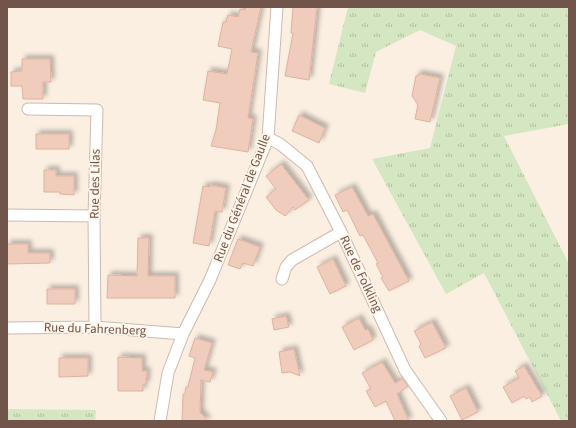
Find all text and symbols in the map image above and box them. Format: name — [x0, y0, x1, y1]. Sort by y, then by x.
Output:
street label: Rue du Général de Gaulle — [209, 131, 275, 265]
street label: Rue des Lilas — [85, 148, 105, 219]
street label: Rue de Folkling — [335, 233, 387, 316]
street label: Rue du Fahrenberg — [43, 318, 147, 340]

